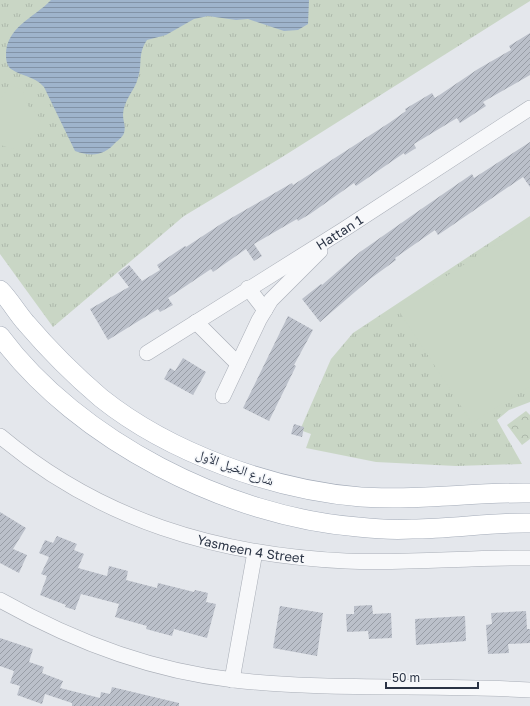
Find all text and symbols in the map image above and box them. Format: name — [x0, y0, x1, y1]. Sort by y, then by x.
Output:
street label: Hattan 1 — [313, 211, 366, 253]
street label: شارع الخيل الأول — [193, 446, 276, 490]
street label: Yasmeen 4 Street — [196, 531, 306, 566]
scale bar — [386, 664, 478, 690]
text: 50 m — [392, 670, 420, 685]

